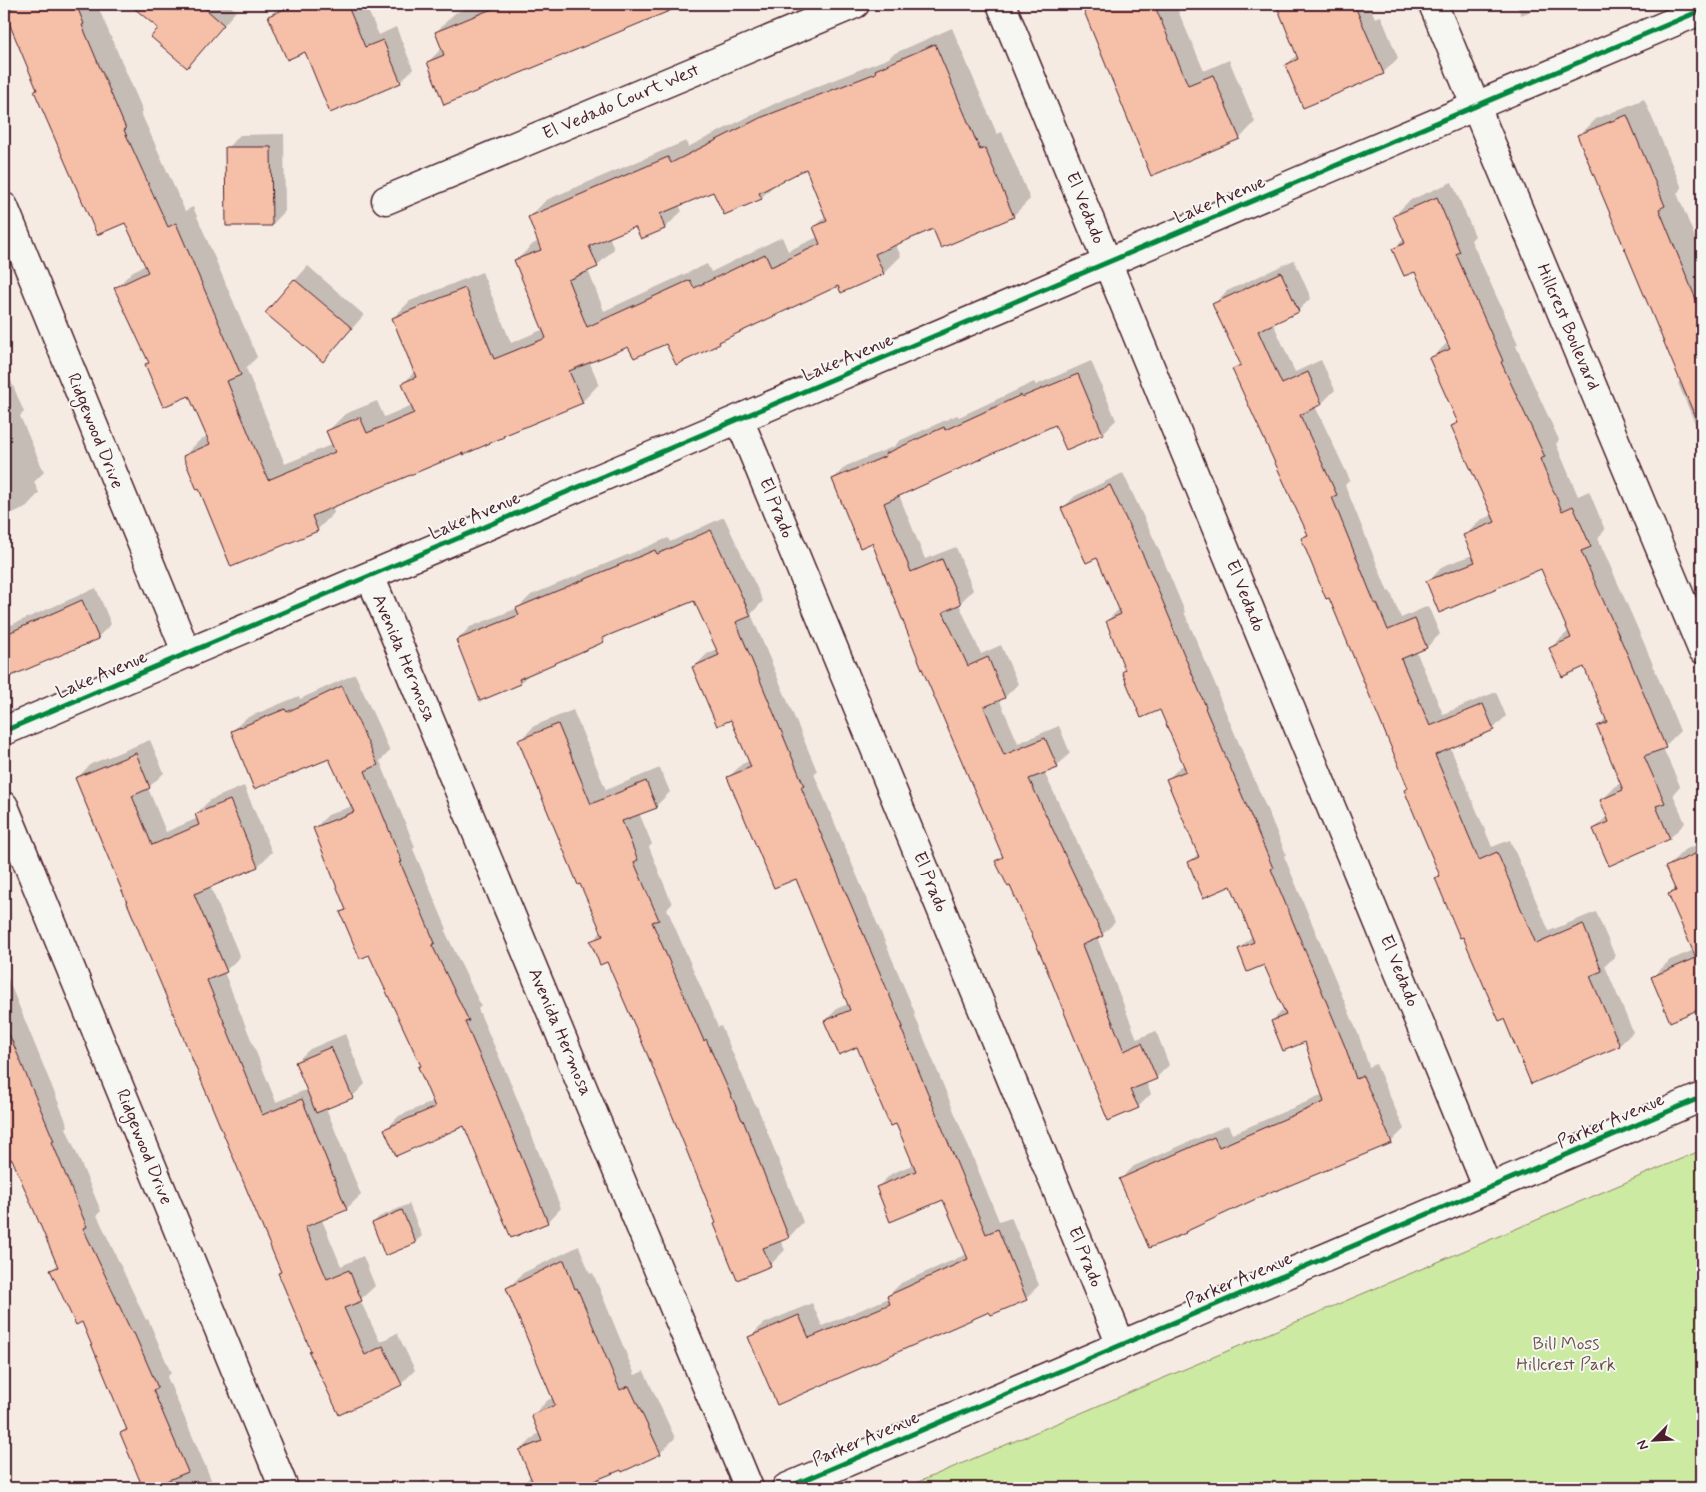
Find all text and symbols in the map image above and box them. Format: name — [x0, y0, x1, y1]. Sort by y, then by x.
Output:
street label: El Vedado Court West — [539, 58, 704, 146]
street label: El Vedado — [1060, 168, 1110, 248]
street label: Lake Avenue — [1171, 170, 1269, 230]
street label: Hillcrest Boulevard — [1531, 260, 1605, 394]
street label: Lake Avenue — [799, 328, 897, 388]
street label: Ridgewood Drive — [60, 370, 129, 493]
street label: El Prado — [753, 474, 799, 542]
street label: Lake Avenue — [426, 486, 524, 546]
street label: El Vedado — [1220, 556, 1270, 636]
street label: Avenida Hermosa — [366, 591, 442, 725]
street label: Lake Avenue — [53, 645, 151, 705]
street label: El Prado — [907, 848, 953, 916]
street label: El Vedado — [1374, 931, 1424, 1011]
street label: Avenida Hermosa — [522, 965, 598, 1099]
street label: Ridgewood Drive — [109, 1086, 178, 1209]
street label: Parker Avenue — [1554, 1088, 1668, 1154]
street label: El Prado — [1062, 1223, 1108, 1291]
street label: Parker Avenue — [1182, 1247, 1296, 1313]
park label: Bill Moss Hillcrest Park — [1516, 1332, 1616, 1377]
street label: Parker Avenue — [809, 1406, 923, 1472]
north arrow — [1628, 1414, 1678, 1464]
text: N — [1633, 1437, 1653, 1453]

